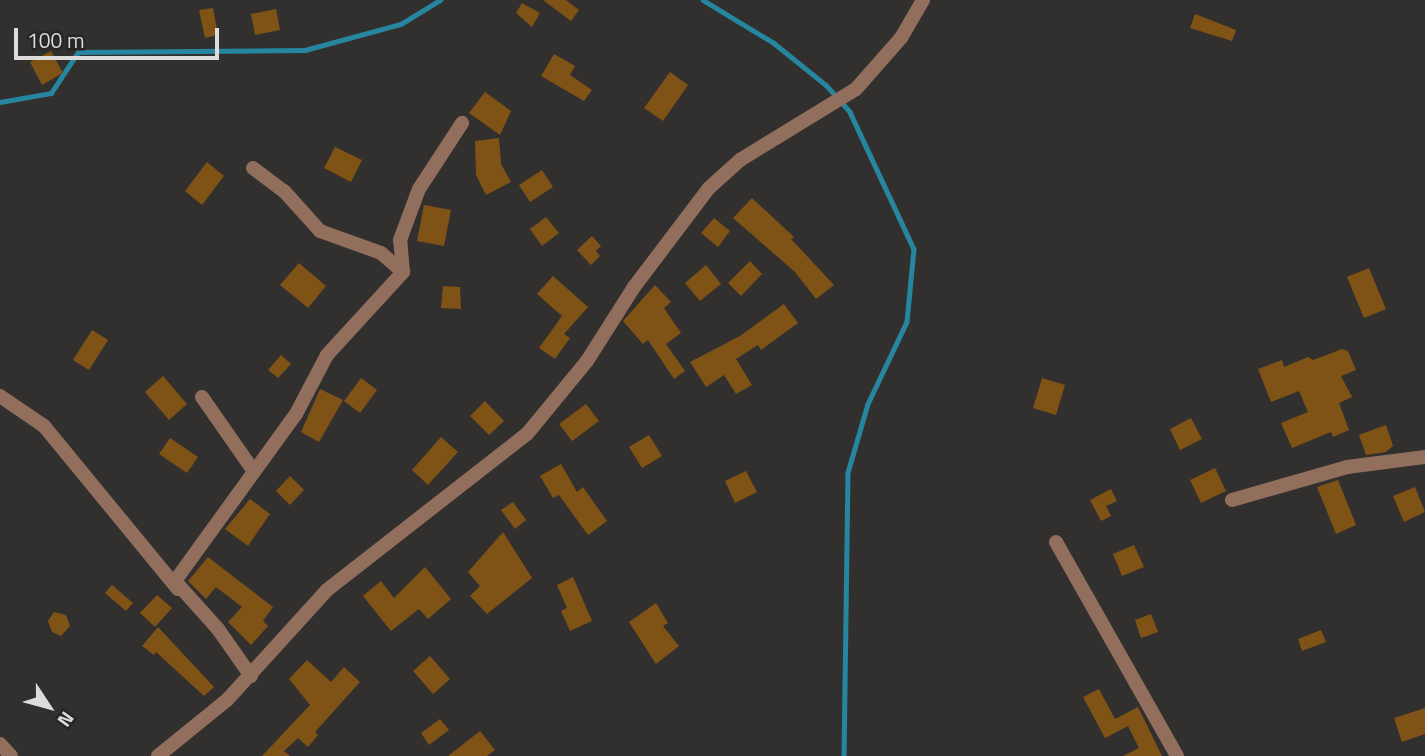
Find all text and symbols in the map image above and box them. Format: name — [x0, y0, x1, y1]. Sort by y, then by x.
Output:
scale bar — [18, 14, 222, 58]
text: 100 m — [27, 24, 84, 56]
north arrow — [14, 672, 84, 742]
text: N — [51, 706, 82, 733]

